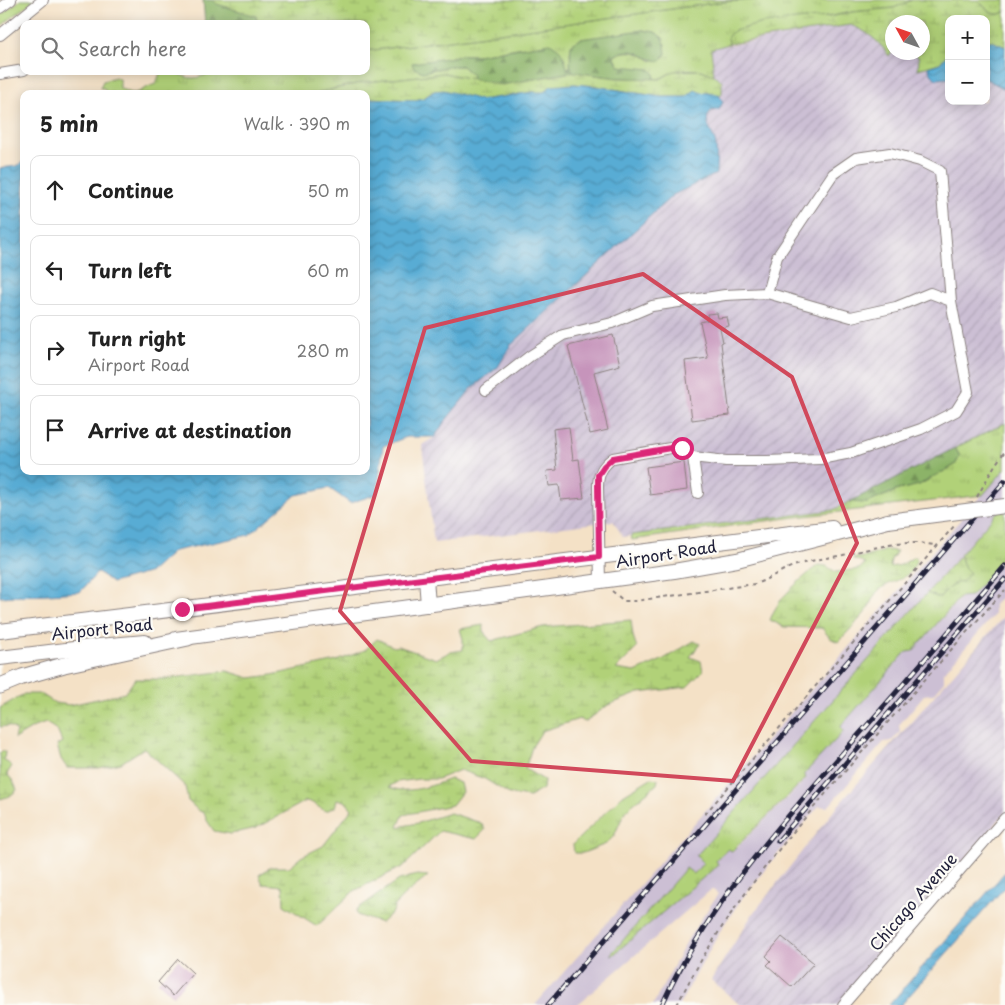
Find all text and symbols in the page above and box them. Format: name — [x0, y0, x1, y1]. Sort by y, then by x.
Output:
north arrow — [885, 15, 930, 60]
map controls — [945, 15, 990, 105]
button: + — [945, 15, 990, 60]
search box — [20, 20, 370, 75]
icon: search — [38, 34, 66, 62]
text: Search here — [78, 34, 187, 62]
button: − — [945, 60, 990, 105]
text: 5 min — [40, 107, 98, 139]
text: Walk · 390 m — [244, 111, 350, 135]
icon: ahead — [41, 176, 69, 204]
text: Continue — [88, 176, 174, 204]
text: 50 m — [308, 178, 349, 202]
icon: left — [41, 256, 69, 284]
text: Turn left — [88, 256, 172, 284]
text: 60 m — [307, 258, 349, 282]
text: Turn right — [88, 324, 186, 352]
icon: right — [41, 336, 69, 364]
text: 280 m — [297, 338, 349, 362]
text: Airport Road — [88, 352, 190, 376]
icon: arrive — [41, 416, 69, 444]
text: Arrive at destination — [88, 416, 292, 444]
route start — [671, 437, 694, 460]
street label: Airport Road — [614, 533, 718, 573]
route end — [171, 598, 194, 621]
street label: Airport Road — [50, 611, 154, 645]
street label: Chicago Avenue — [863, 847, 962, 956]

